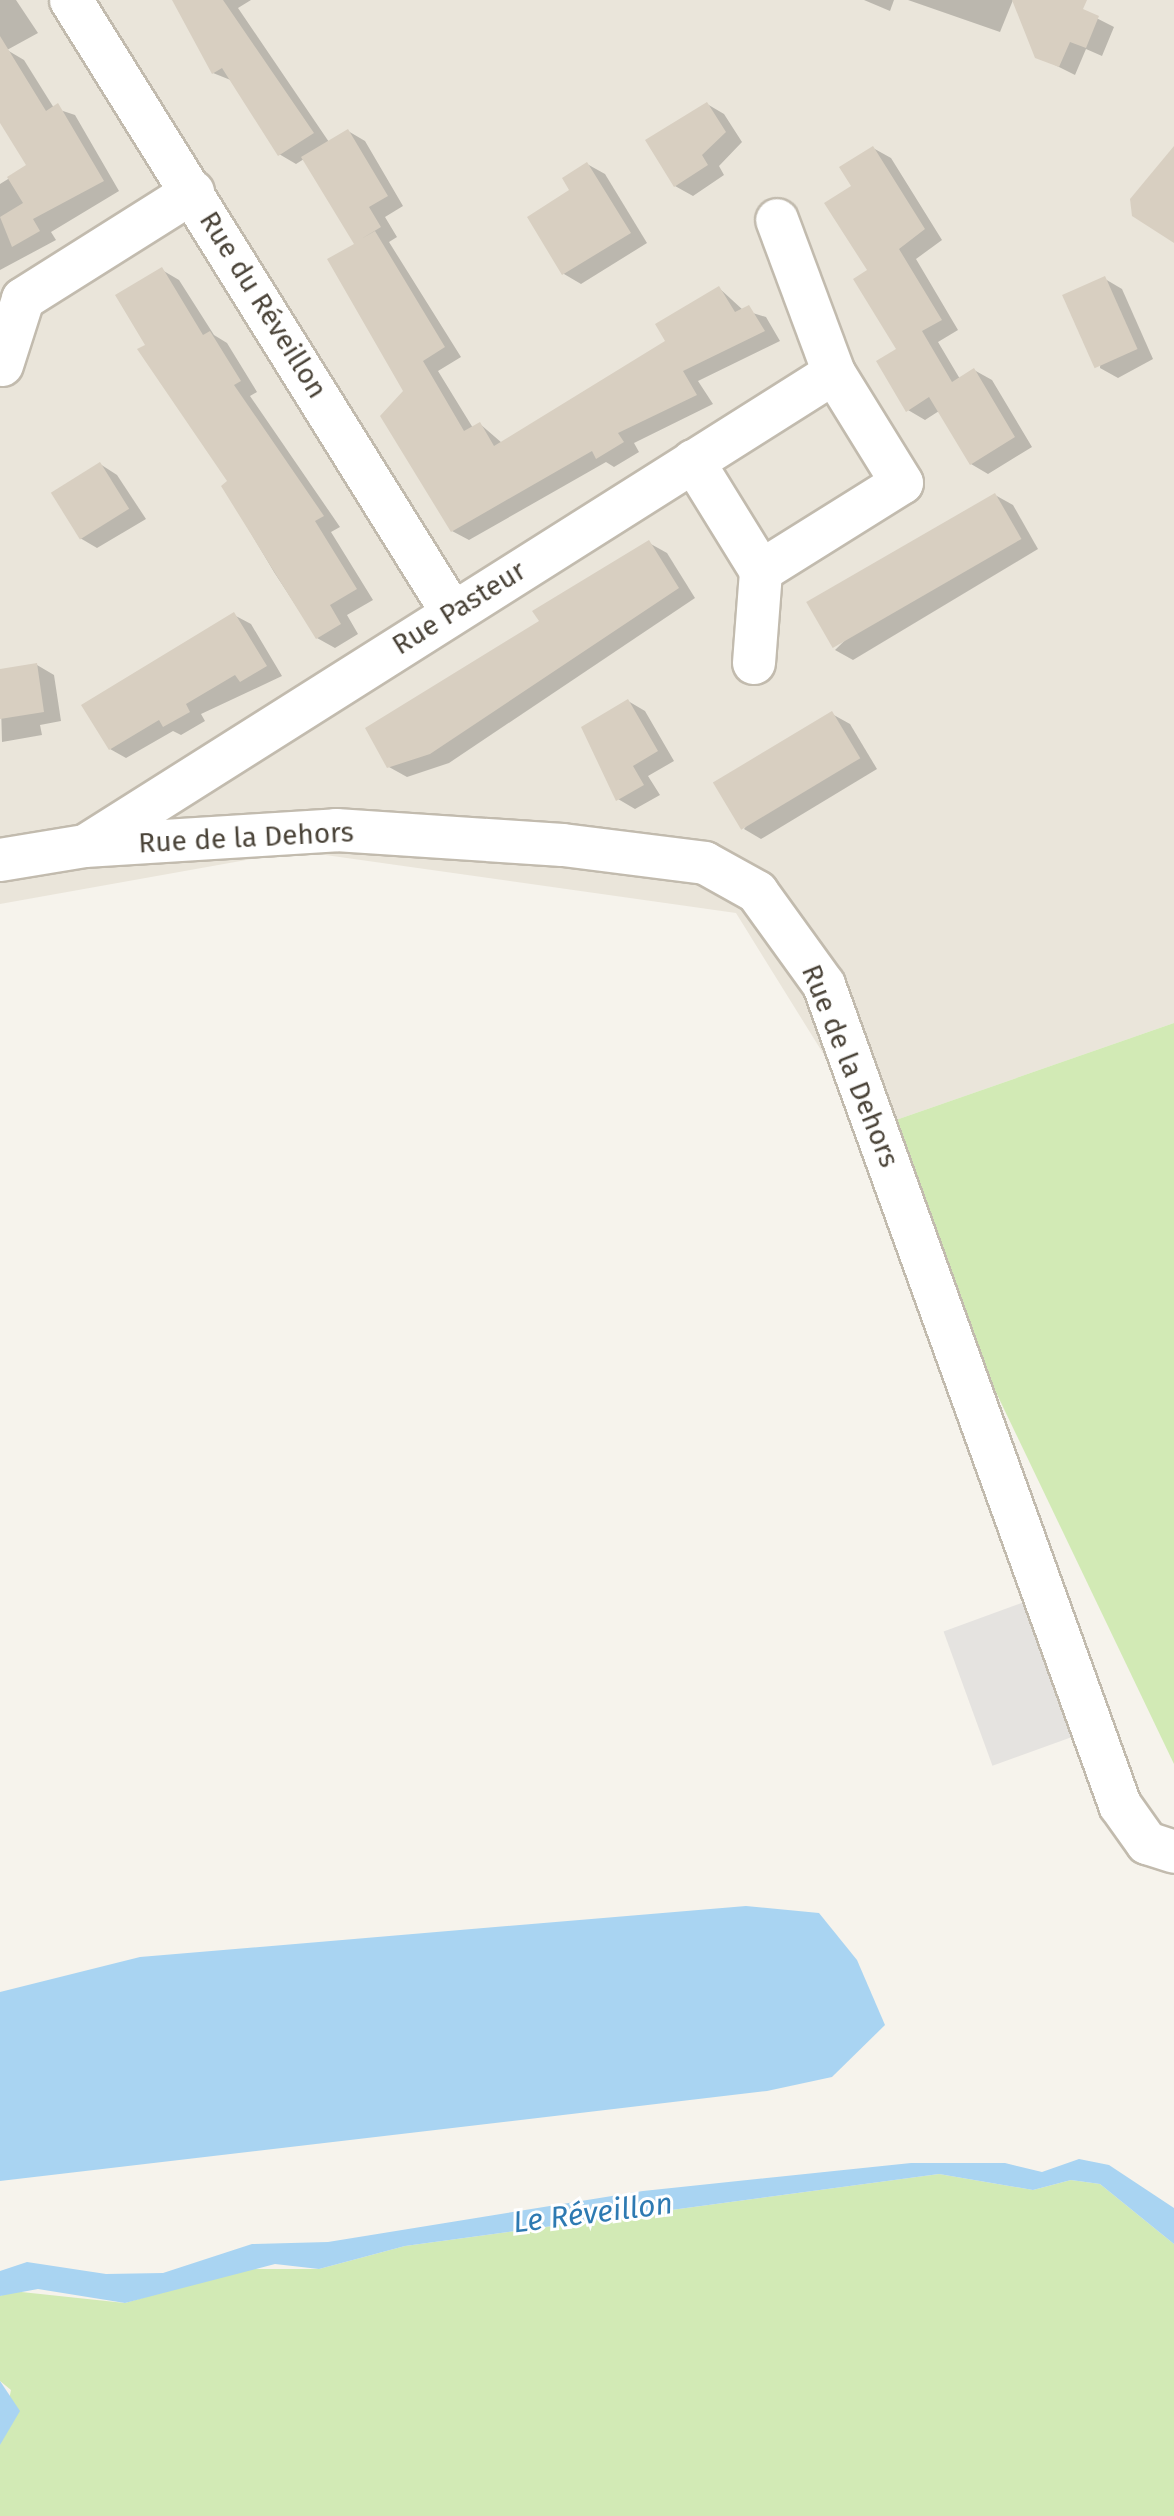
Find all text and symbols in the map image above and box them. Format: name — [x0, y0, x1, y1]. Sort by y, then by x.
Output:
street label: Rue du Réveillon — [192, 205, 334, 405]
street label: Rue Pasteur — [386, 554, 532, 662]
street label: Rue de la Dehors — [137, 816, 355, 860]
street label: Rue de la Dehors — [794, 960, 906, 1172]
water label: Le Réveillon — [511, 2185, 675, 2241]

